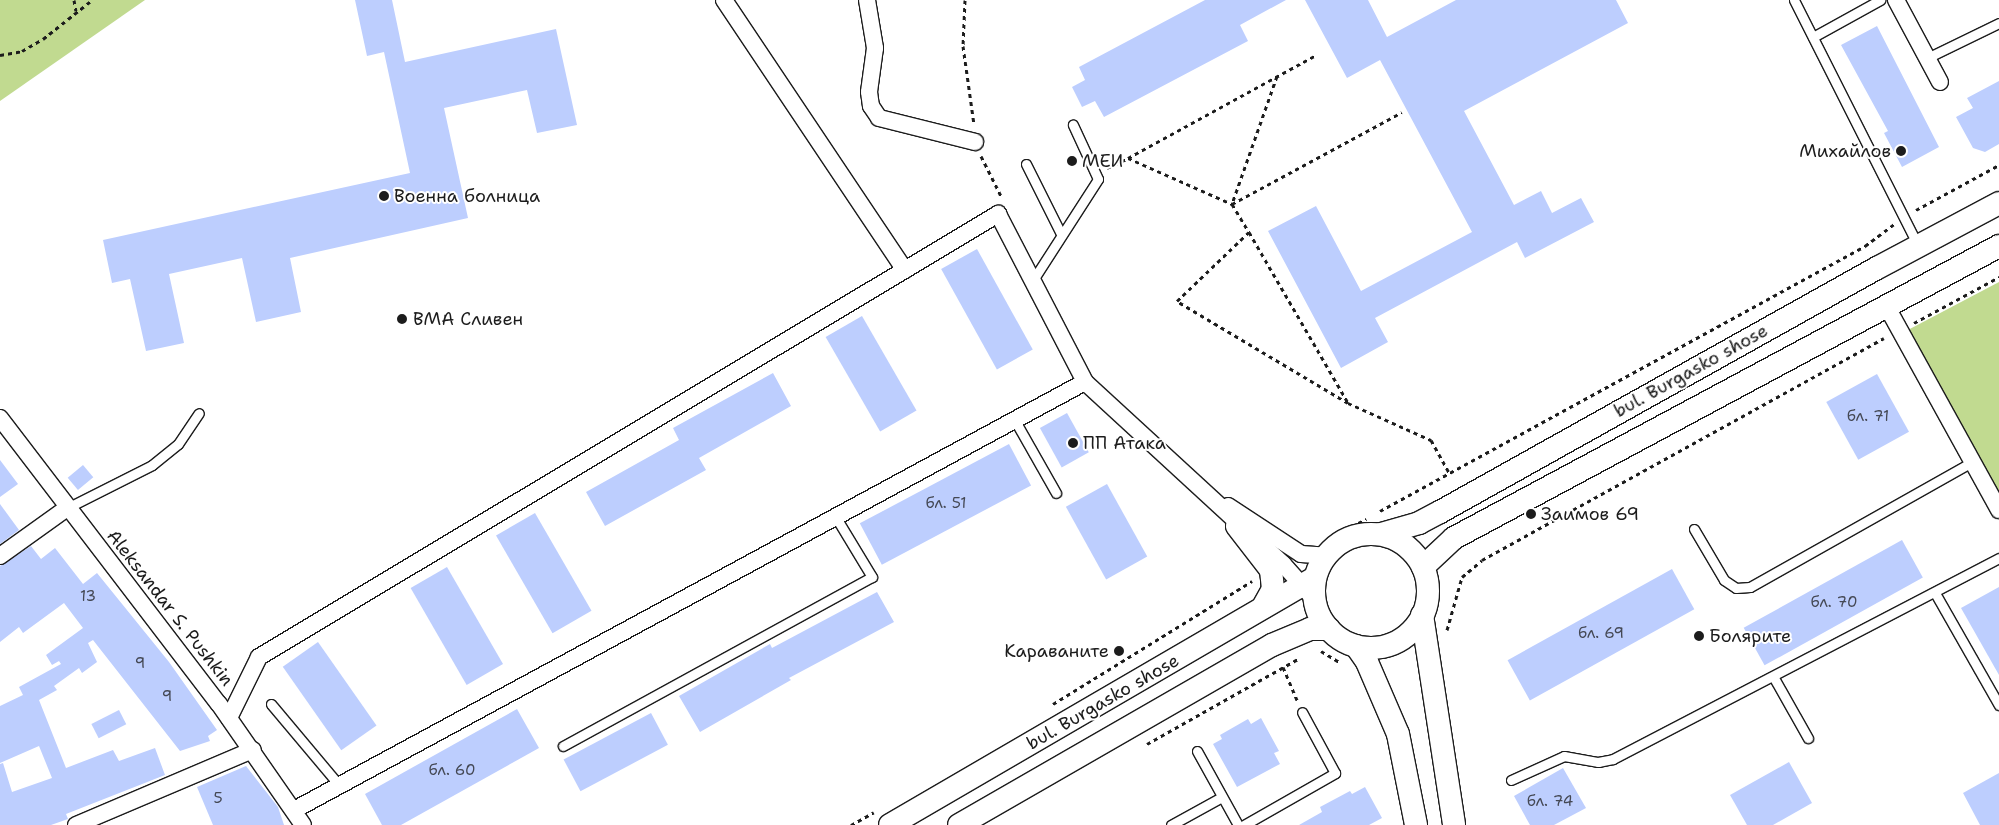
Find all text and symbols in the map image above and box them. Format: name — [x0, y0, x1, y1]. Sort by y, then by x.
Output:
place label: Михайлов — [1799, 140, 1891, 162]
marker: Михайлов — [1895, 145, 1907, 157]
place label: МЕИ — [1082, 150, 1123, 172]
marker: МЕИ — [1066, 155, 1078, 167]
place label: Военна болница — [394, 185, 540, 207]
marker: Военна болница — [378, 190, 390, 202]
place label: ВМА Сливен — [413, 308, 523, 330]
marker: ВМА Сливен — [395, 312, 409, 326]
street label: bul. Burgasko shose — [1610, 320, 1772, 422]
house number: бл. 71 — [1847, 408, 1889, 426]
place label: ПП Атака — [1083, 432, 1166, 454]
marker: ПП Атака — [1067, 437, 1079, 449]
house number: бл. 51 — [925, 495, 967, 513]
place label: Заимов 69 — [1541, 503, 1639, 525]
marker: Заимов 69 — [1525, 508, 1537, 520]
street label: Aleksandar S. Pushkin — [102, 526, 238, 690]
house number: 13 — [80, 588, 96, 606]
house number: бл. 70 — [1811, 594, 1857, 612]
house number: бл. 69 — [1578, 625, 1624, 643]
place label: Болярите — [1709, 625, 1791, 647]
marker: Болярите — [1693, 630, 1705, 642]
place label: Караваните — [1004, 640, 1109, 662]
marker: Караваните — [1113, 645, 1125, 657]
street label: bul. Burgasko shose — [1023, 650, 1183, 754]
house number: 9 — [135, 655, 145, 673]
house number: 9 — [162, 688, 172, 706]
house number: бл. 60 — [429, 762, 475, 780]
house number: 5 — [213, 790, 223, 808]
house number: бл. 74 — [1527, 793, 1573, 811]

